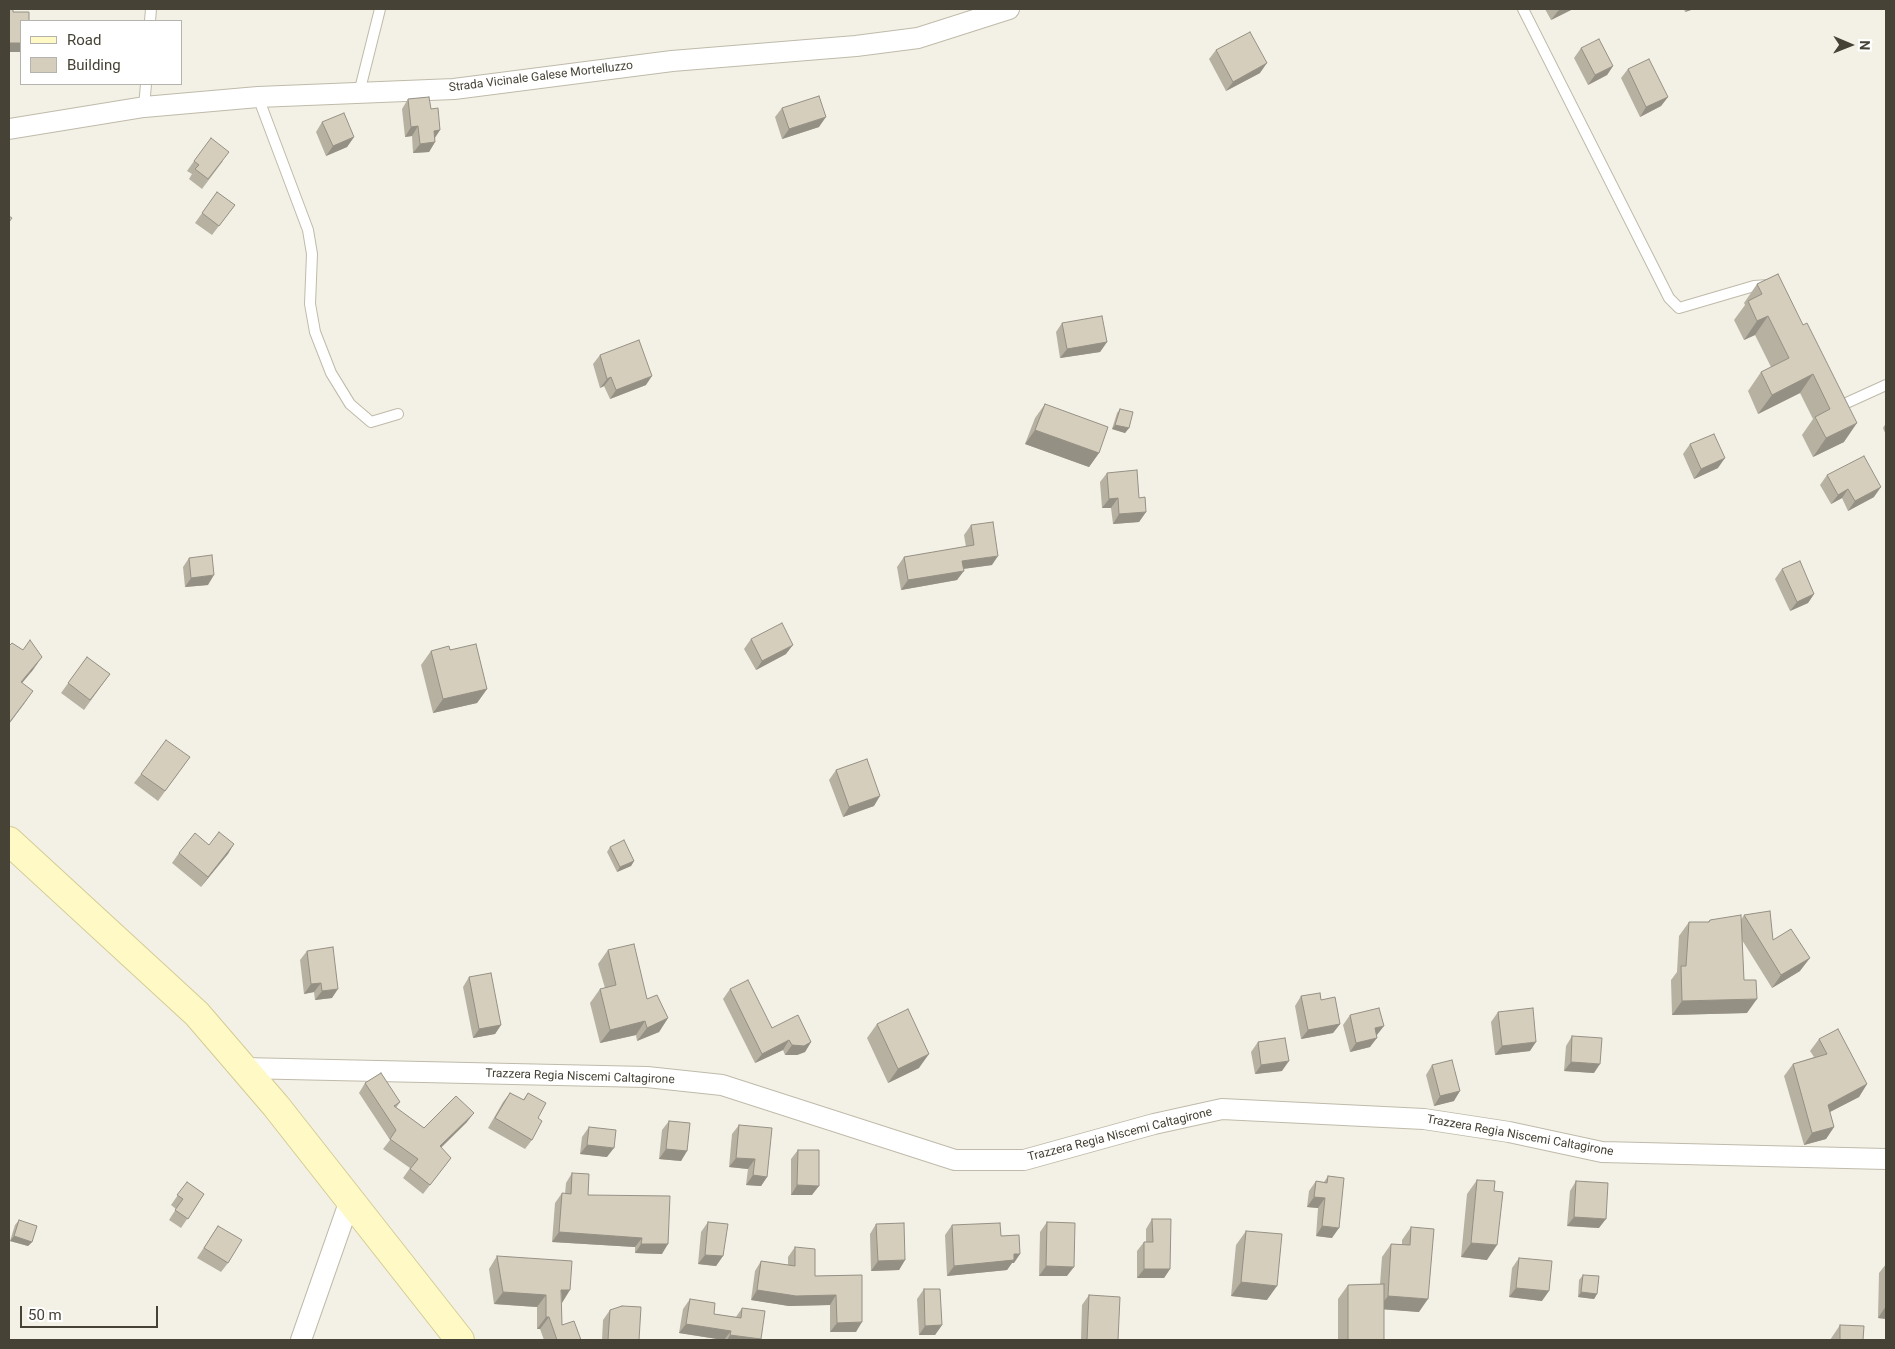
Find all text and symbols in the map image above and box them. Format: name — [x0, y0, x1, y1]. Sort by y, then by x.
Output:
legend — [20, 20, 182, 85]
north arrow — [1825, 20, 1875, 70]
text: Road — [67, 31, 101, 49]
text: N — [1857, 40, 1873, 50]
text: Building — [67, 56, 121, 74]
street label: Strada Vicinale Galese Mortelluzzo — [448, 59, 634, 95]
street label: Trazzera Regia Niscemi Caltagirone — [485, 1066, 675, 1088]
street label: Trazzera Regia Niscemi Caltagirone — [1026, 1105, 1214, 1165]
street label: Trazzera Regia Niscemi Caltagirone — [1425, 1112, 1615, 1160]
scale bar — [22, 1296, 160, 1328]
text: 50 m — [28, 1306, 62, 1324]

